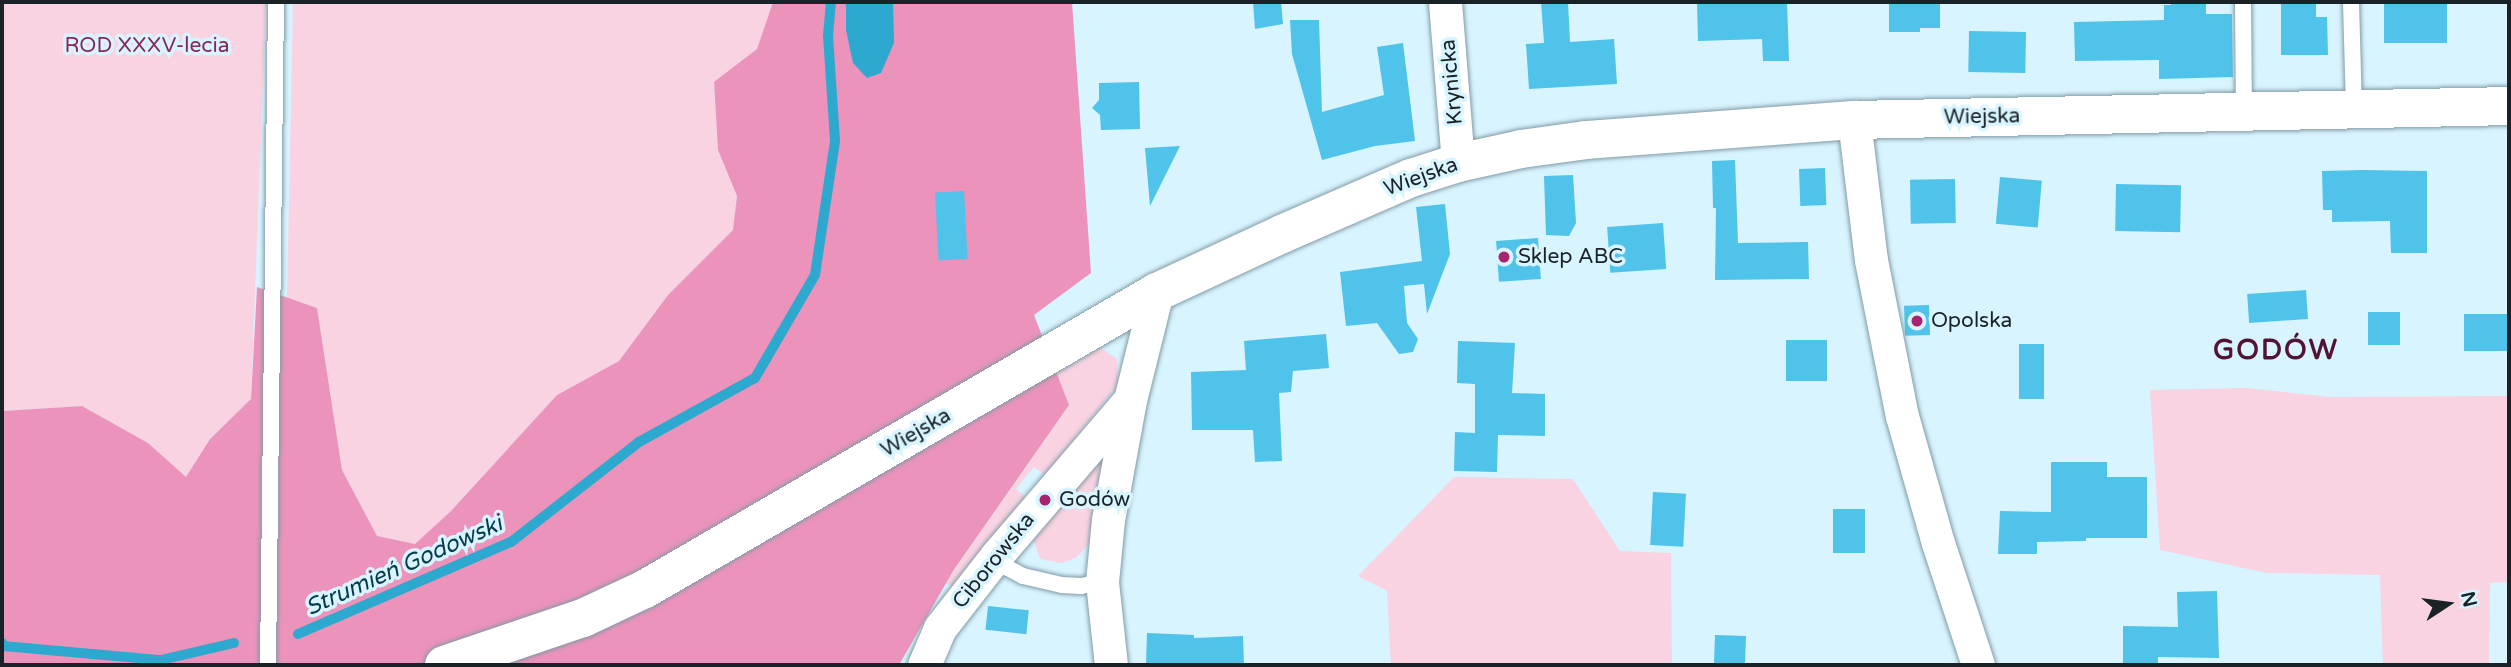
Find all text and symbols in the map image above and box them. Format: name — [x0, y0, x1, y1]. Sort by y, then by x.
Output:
park label: ROD XXXV-lecia — [64, 33, 230, 59]
street label: Krynicka — [1436, 38, 1468, 126]
street label: Wiejska — [1943, 104, 2021, 130]
street label: Wiejska — [1381, 152, 1461, 202]
place label: Sklep ABC — [1518, 244, 1623, 270]
marker: Sklep ABC — [1496, 249, 1512, 265]
place label: Opolska — [1931, 308, 2012, 334]
marker: Opolska — [1909, 313, 1925, 329]
district label: GODÓW — [2214, 333, 2338, 367]
street label: Wiejska — [877, 403, 955, 463]
place label: Godów — [1059, 487, 1130, 513]
marker: Godów — [1037, 492, 1053, 508]
street label: Ciborowska — [948, 508, 1040, 614]
water label: Strumień Godowski — [301, 510, 507, 622]
north arrow — [2413, 569, 2483, 639]
text: N — [2456, 589, 2481, 609]

